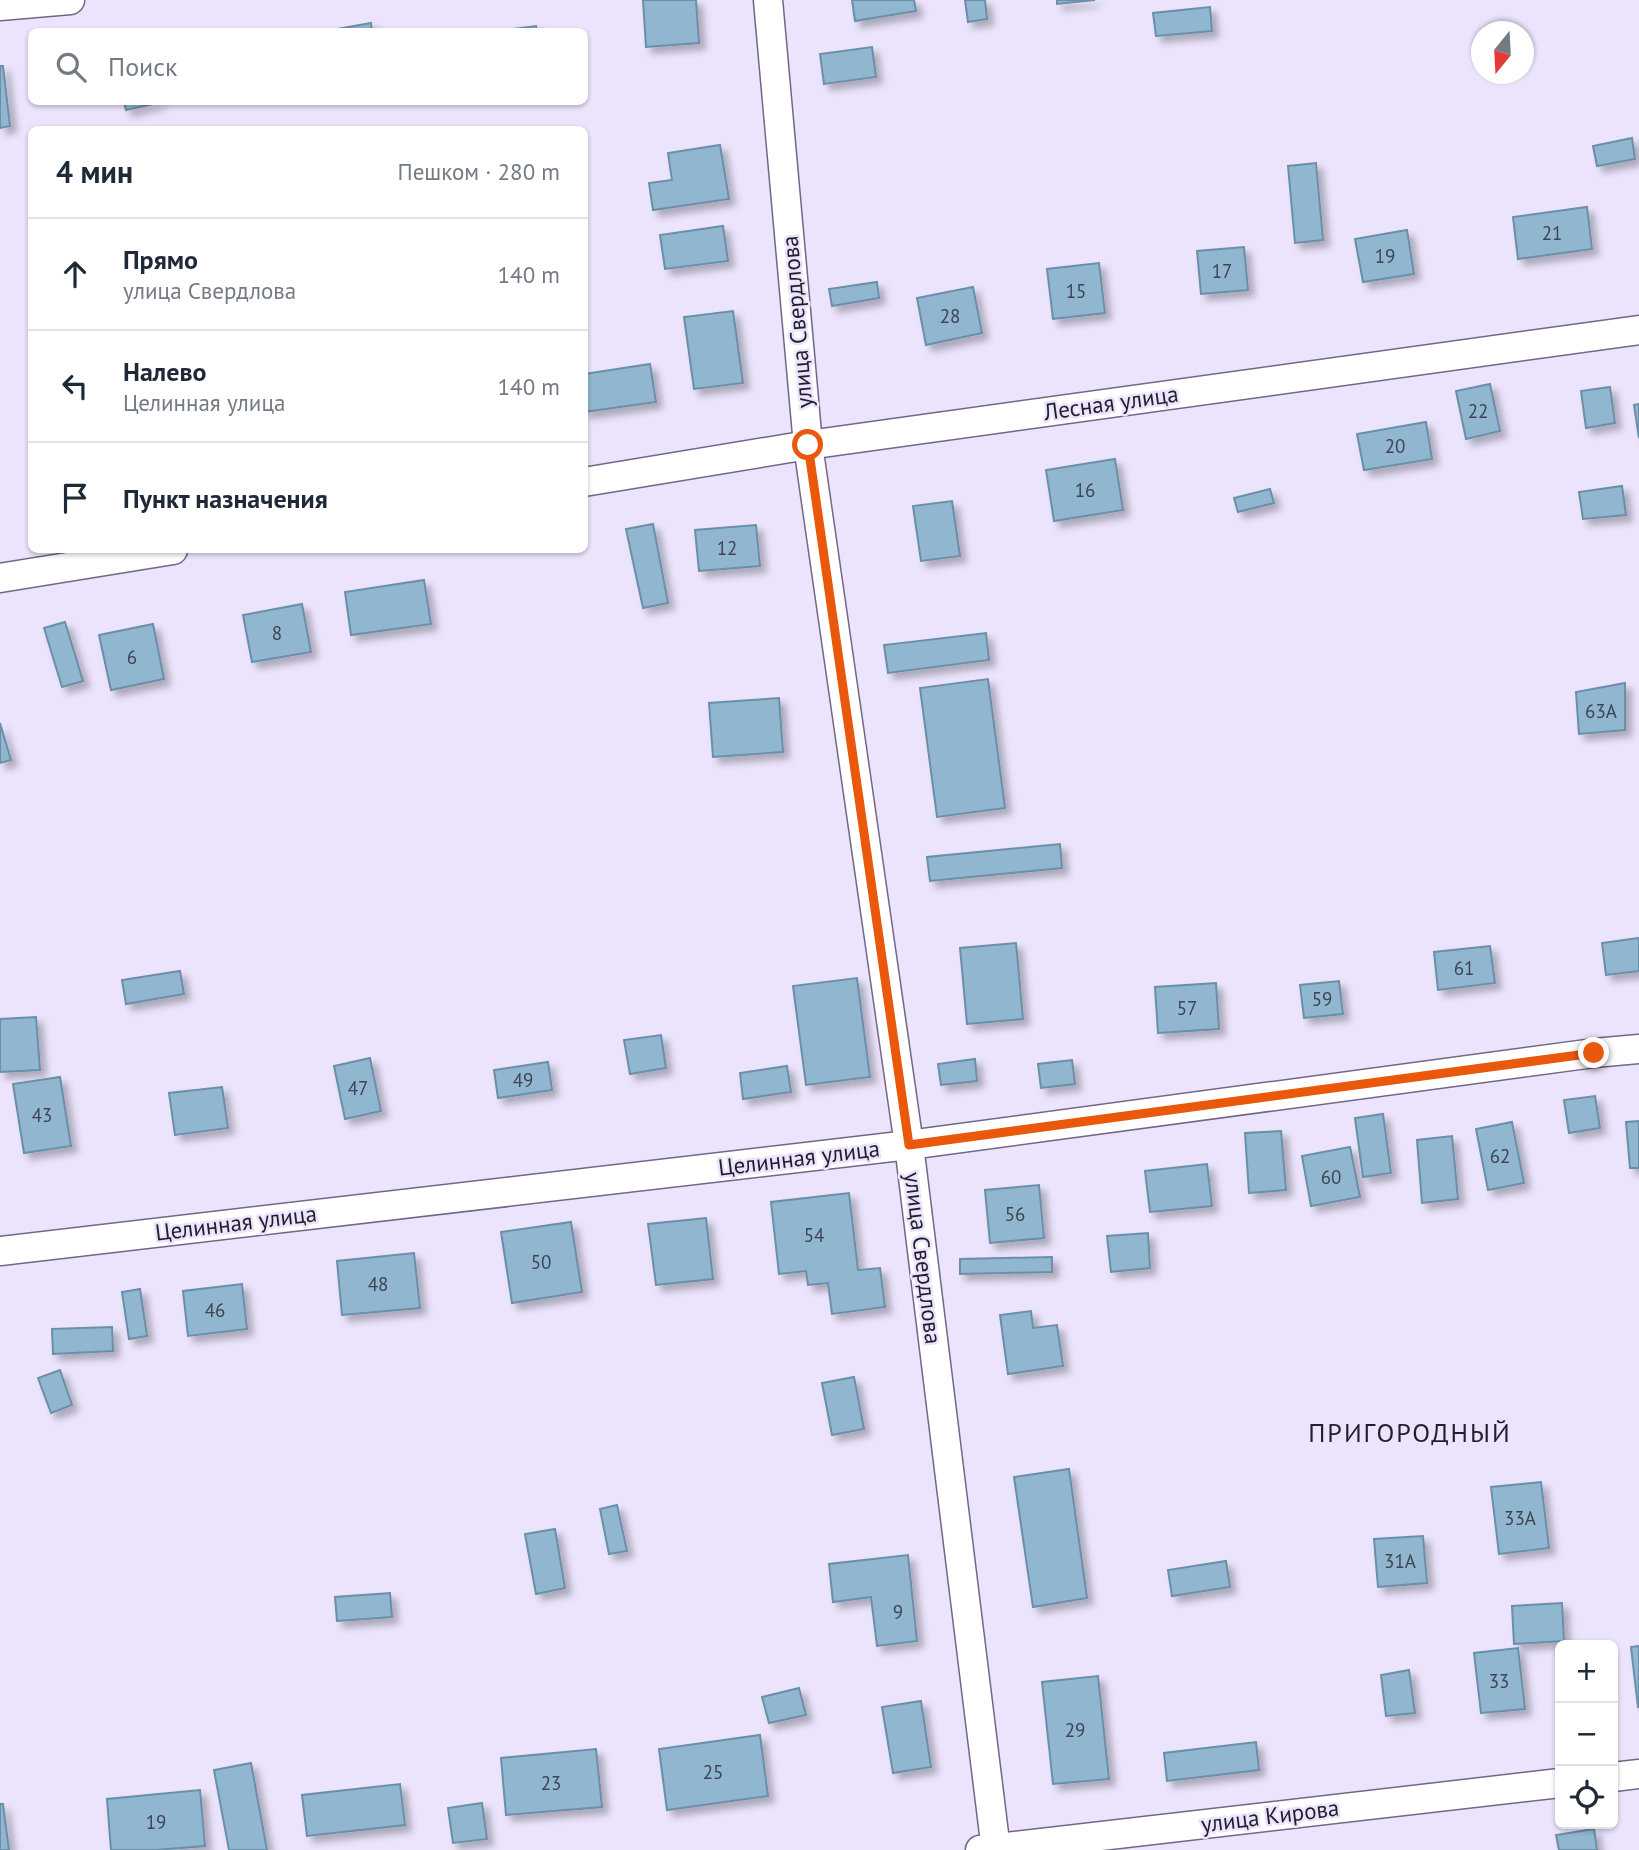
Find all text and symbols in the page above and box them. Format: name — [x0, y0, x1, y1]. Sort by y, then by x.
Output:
north arrow — [1471, 21, 1534, 84]
search box — [28, 28, 588, 105]
icon: search — [52, 48, 90, 86]
text: Поиск — [108, 50, 177, 83]
text: 4 мин — [56, 152, 133, 191]
text: Пешком · 280 m — [397, 157, 560, 186]
house number: 21 — [1542, 221, 1562, 245]
street label: улица Свердлова — [775, 235, 818, 410]
text: Прямо — [123, 243, 198, 276]
house number: 19 — [1375, 244, 1395, 268]
icon: ahead — [56, 255, 94, 293]
house number: 17 — [1212, 259, 1232, 283]
text: 140 m — [498, 260, 560, 289]
text: улица Свердлова — [123, 276, 296, 305]
house number: 15 — [1066, 279, 1086, 303]
house number: 28 — [940, 304, 960, 328]
text: Налево — [123, 355, 207, 388]
icon: left — [56, 367, 94, 405]
text: 140 m — [498, 372, 560, 401]
street label: Лесная улица — [1041, 379, 1180, 426]
text: Целинная улица — [123, 388, 285, 417]
house number: 22 — [1468, 399, 1488, 423]
route start — [792, 429, 823, 460]
house number: 20 — [1385, 434, 1405, 458]
house number: 16 — [1075, 478, 1095, 502]
icon: arrive — [56, 479, 94, 517]
text: Пункт назначения — [123, 482, 328, 515]
house number: 12 — [717, 536, 737, 560]
house number: 8 — [272, 621, 282, 645]
house number: 6 — [127, 645, 137, 669]
house number: 63А — [1585, 699, 1617, 723]
house number: 61 — [1454, 956, 1474, 980]
house number: 59 — [1312, 987, 1332, 1011]
house number: 57 — [1177, 996, 1197, 1020]
route end — [1578, 1037, 1609, 1068]
house number: 49 — [513, 1068, 533, 1092]
house number: 47 — [348, 1076, 368, 1100]
house number: 43 — [32, 1103, 52, 1127]
street label: Целинная улица — [717, 1133, 881, 1182]
house number: 62 — [1490, 1144, 1510, 1168]
house number: 60 — [1321, 1165, 1341, 1189]
street label: улица Свердлова — [899, 1170, 948, 1346]
street label: Целинная улица — [154, 1198, 318, 1247]
house number: 56 — [1005, 1202, 1025, 1226]
house number: 54 — [804, 1223, 824, 1247]
house number: 50 — [531, 1250, 551, 1274]
house number: 48 — [368, 1272, 388, 1296]
house number: 46 — [205, 1298, 225, 1322]
district label: ПРИГОРОДНЫЙ — [1308, 1416, 1512, 1449]
house number: 33А — [1504, 1506, 1536, 1530]
house number: 31А — [1384, 1549, 1416, 1573]
house number: 9 — [893, 1600, 903, 1624]
map controls — [1555, 1640, 1618, 1829]
button: + — [1555, 1640, 1618, 1703]
house number: 33 — [1489, 1669, 1509, 1693]
button: − — [1555, 1703, 1618, 1766]
house number: 29 — [1065, 1718, 1085, 1742]
house number: 25 — [703, 1760, 723, 1784]
button: locate — [1555, 1766, 1618, 1829]
house number: 23 — [541, 1771, 561, 1795]
street label: улица Кирова — [1199, 1793, 1341, 1838]
house number: 19 — [146, 1810, 166, 1834]

